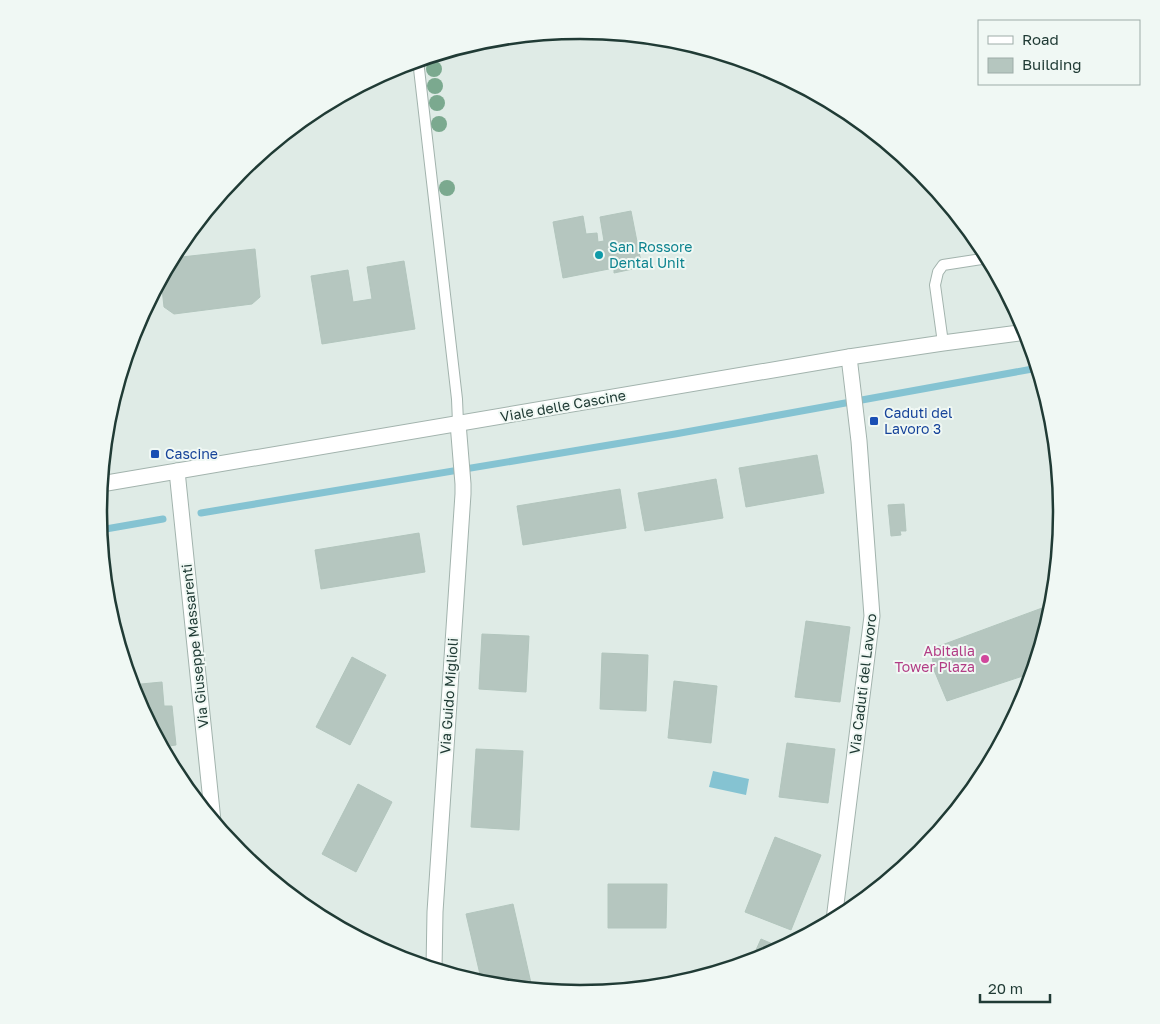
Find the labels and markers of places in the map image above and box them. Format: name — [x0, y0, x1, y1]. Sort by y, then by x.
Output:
place label: San Rossore Dental Unit — [609, 238, 692, 271]
marker: San Rossore Dental Unit — [593, 249, 605, 261]
place label: Caduti del Lavoro 3 — [884, 404, 953, 437]
marker: Caduti del Lavoro 3 — [868, 415, 880, 427]
place label: Cascine — [165, 445, 218, 462]
marker: Cascine — [149, 448, 161, 460]
place label: Abitalia Tower Plaza — [894, 642, 975, 675]
marker: Abitalia Tower Plaza — [979, 653, 991, 665]

